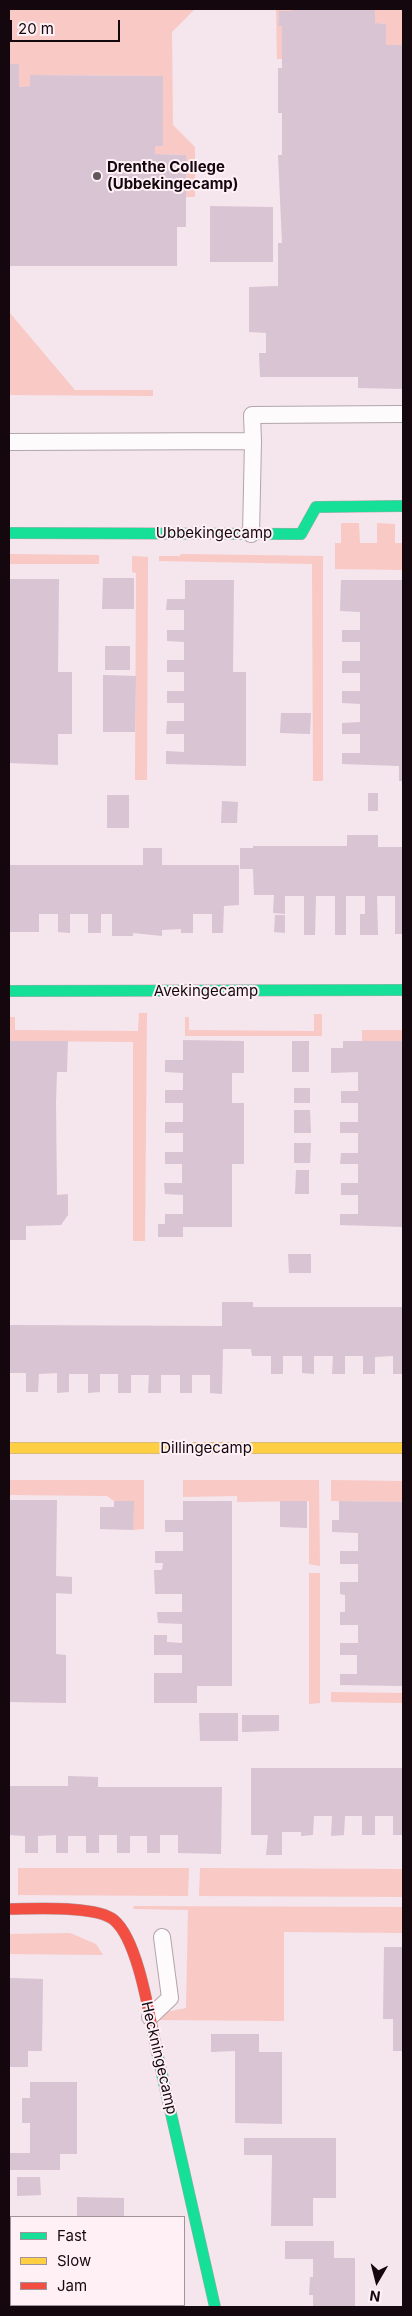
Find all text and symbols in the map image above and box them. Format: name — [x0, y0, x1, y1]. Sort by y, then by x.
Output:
scale bar — [12, 10, 122, 42]
text: 20 m — [18, 19, 54, 38]
place label: Drenthe College (Ubbekingecamp) — [107, 158, 238, 193]
marker: Drenthe College (Ubbekingecamp) — [91, 170, 103, 182]
street label: Ubbekingecamp — [156, 524, 272, 542]
street label: Avekingecamp — [154, 982, 258, 1000]
street label: Dillingecamp — [160, 1439, 252, 1457]
street label: Heckningecamp — [137, 2000, 181, 2116]
legend — [10, 2216, 185, 2306]
text: Fast — [57, 2226, 87, 2245]
text: Slow — [57, 2251, 91, 2270]
north arrow — [352, 2256, 402, 2306]
text: Jam — [57, 2276, 87, 2295]
text: N — [368, 2287, 381, 2306]

